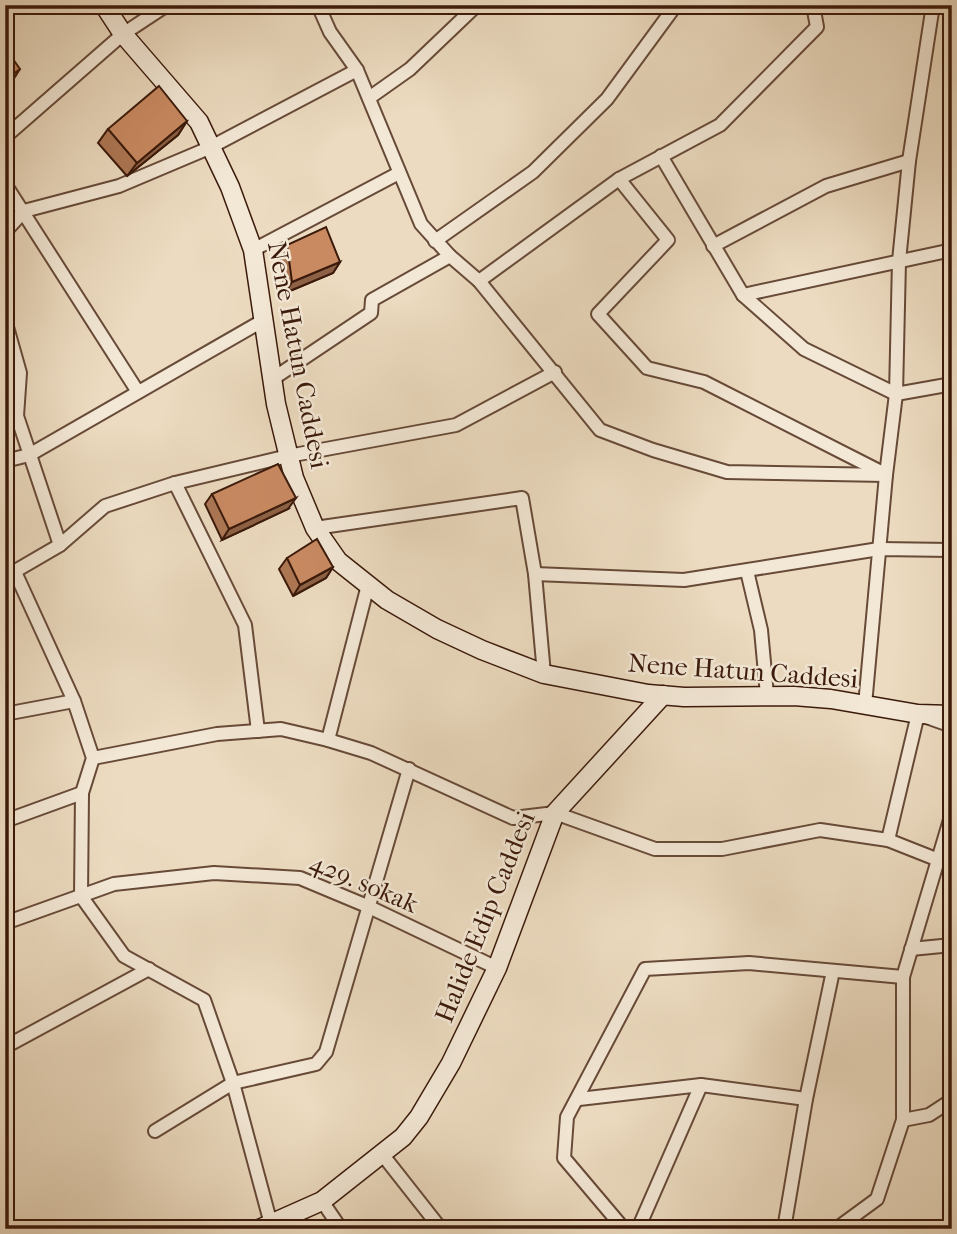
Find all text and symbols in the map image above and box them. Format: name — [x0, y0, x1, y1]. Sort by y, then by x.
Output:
street label: Nene Hatun Caddesi — [261, 239, 335, 472]
street label: Nene Hatun Caddesi — [627, 647, 859, 695]
street label: Halide Edip Caddesi — [428, 806, 542, 1027]
street label: 429. sokak — [305, 846, 423, 920]

